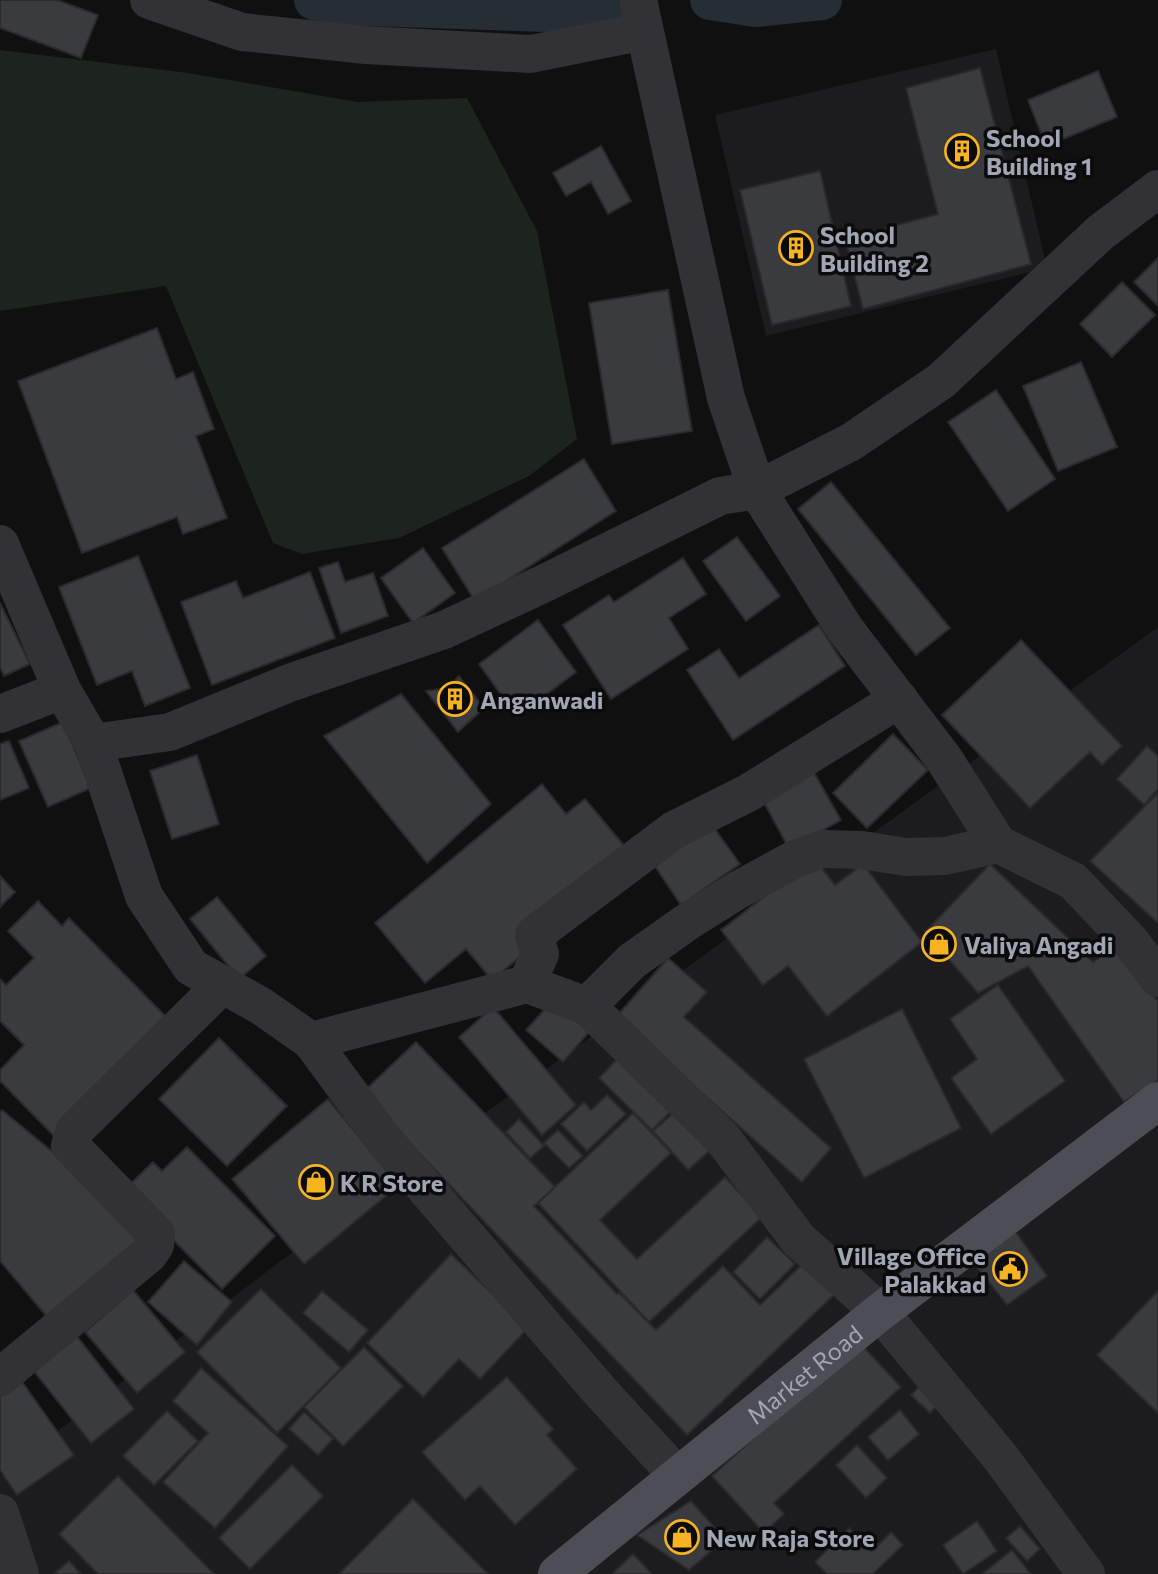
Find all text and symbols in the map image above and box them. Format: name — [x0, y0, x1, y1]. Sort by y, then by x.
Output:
place label: School Building 1 — [986, 123, 1092, 180]
building icon: School Building 1 — [943, 132, 981, 170]
place label: School Building 2 — [820, 220, 929, 277]
building icon: School Building 2 — [777, 229, 815, 267]
building icon: Anganwadi — [436, 680, 474, 718]
place label: Anganwadi — [480, 685, 604, 714]
shop icon: Valiya Angadi — [920, 925, 958, 963]
place label: Valiya Angadi — [964, 930, 1113, 959]
shop icon: K R Store — [297, 1163, 335, 1201]
place label: K R Store — [340, 1168, 443, 1197]
place label: Village Office Palakkad — [837, 1241, 986, 1298]
public building icon: Village Office Palakkad — [991, 1250, 1029, 1288]
street label: Market Road — [740, 1318, 868, 1429]
shop icon: New Raja Store — [663, 1518, 701, 1556]
place label: New Raja Store — [706, 1523, 875, 1552]

